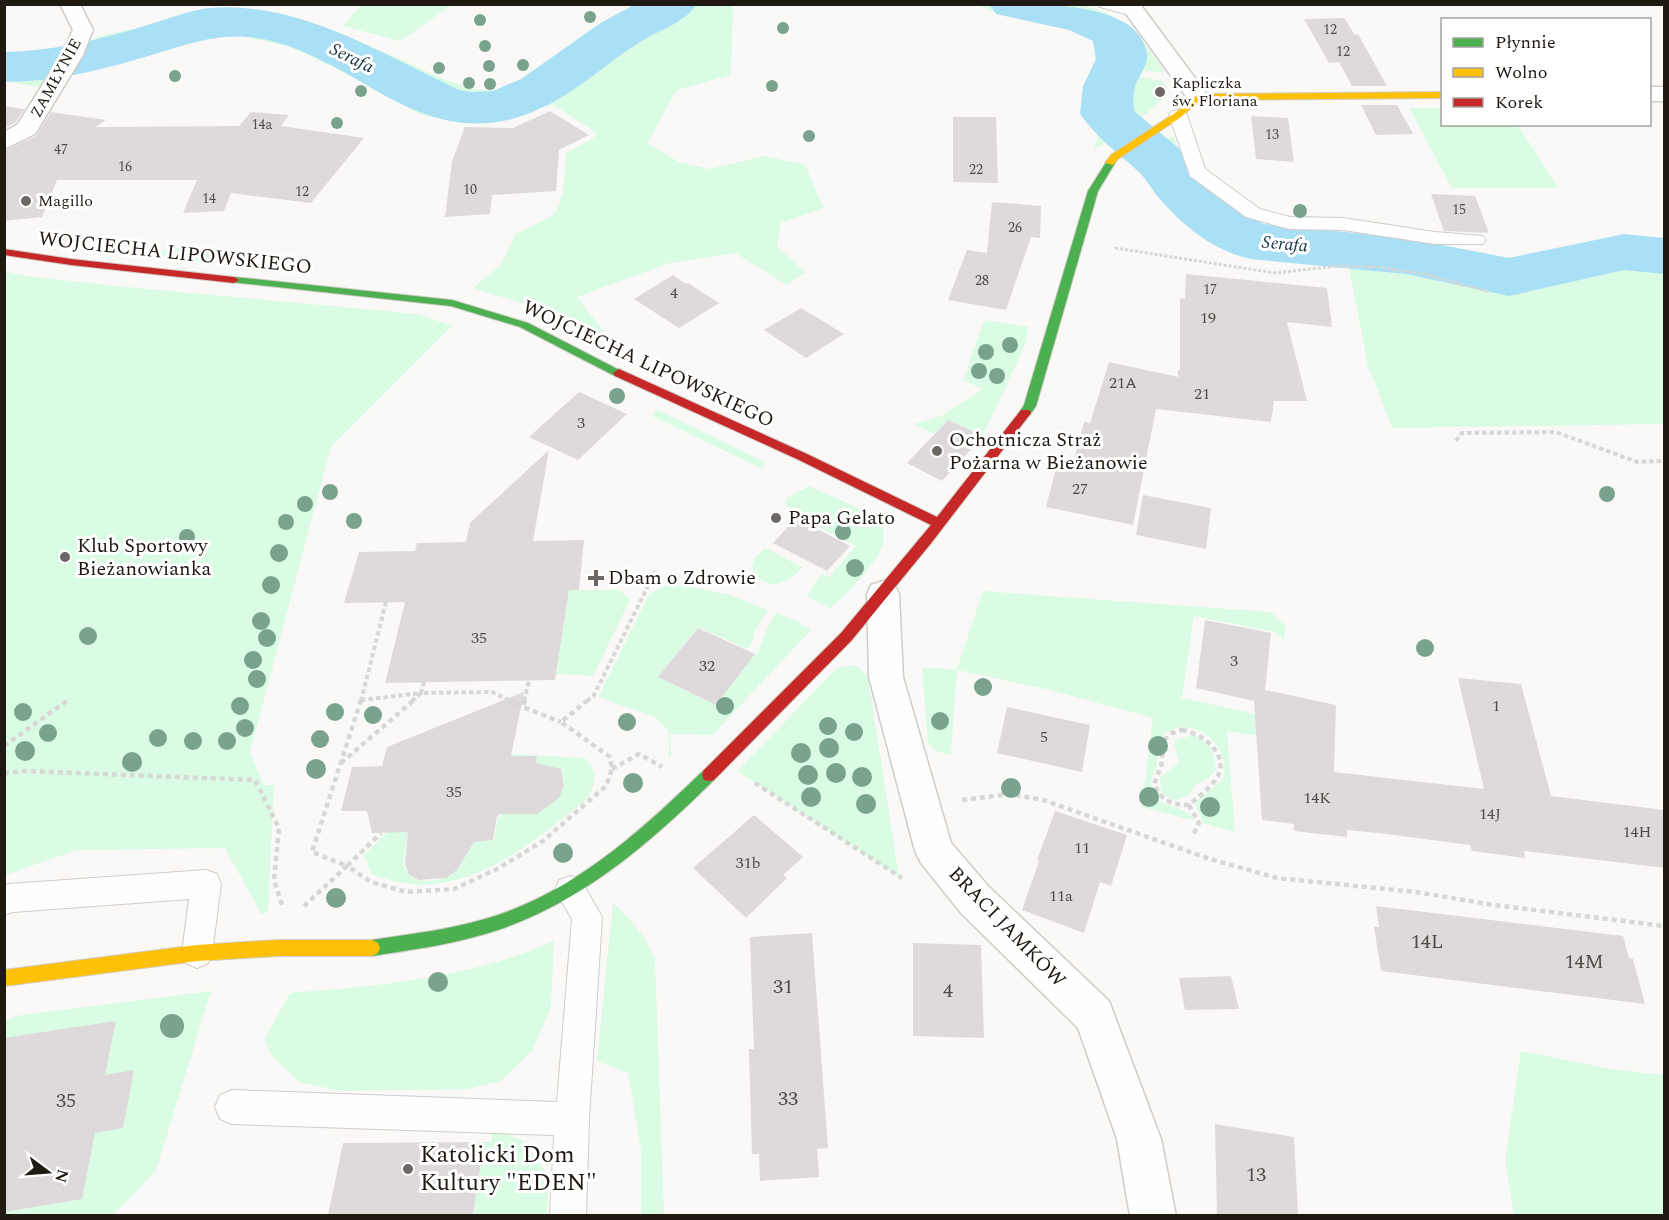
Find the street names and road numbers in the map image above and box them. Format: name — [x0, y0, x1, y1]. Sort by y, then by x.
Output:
street label: ZAMŁYNIE — [24, 34, 88, 122]
street label: WOJCIECHA LIPOWSKIEGO — [37, 224, 313, 282]
street label: WOJCIECHA LIPOWSKIEGO — [517, 292, 779, 436]
street label: BRACI JAMKÓW — [941, 860, 1073, 995]

